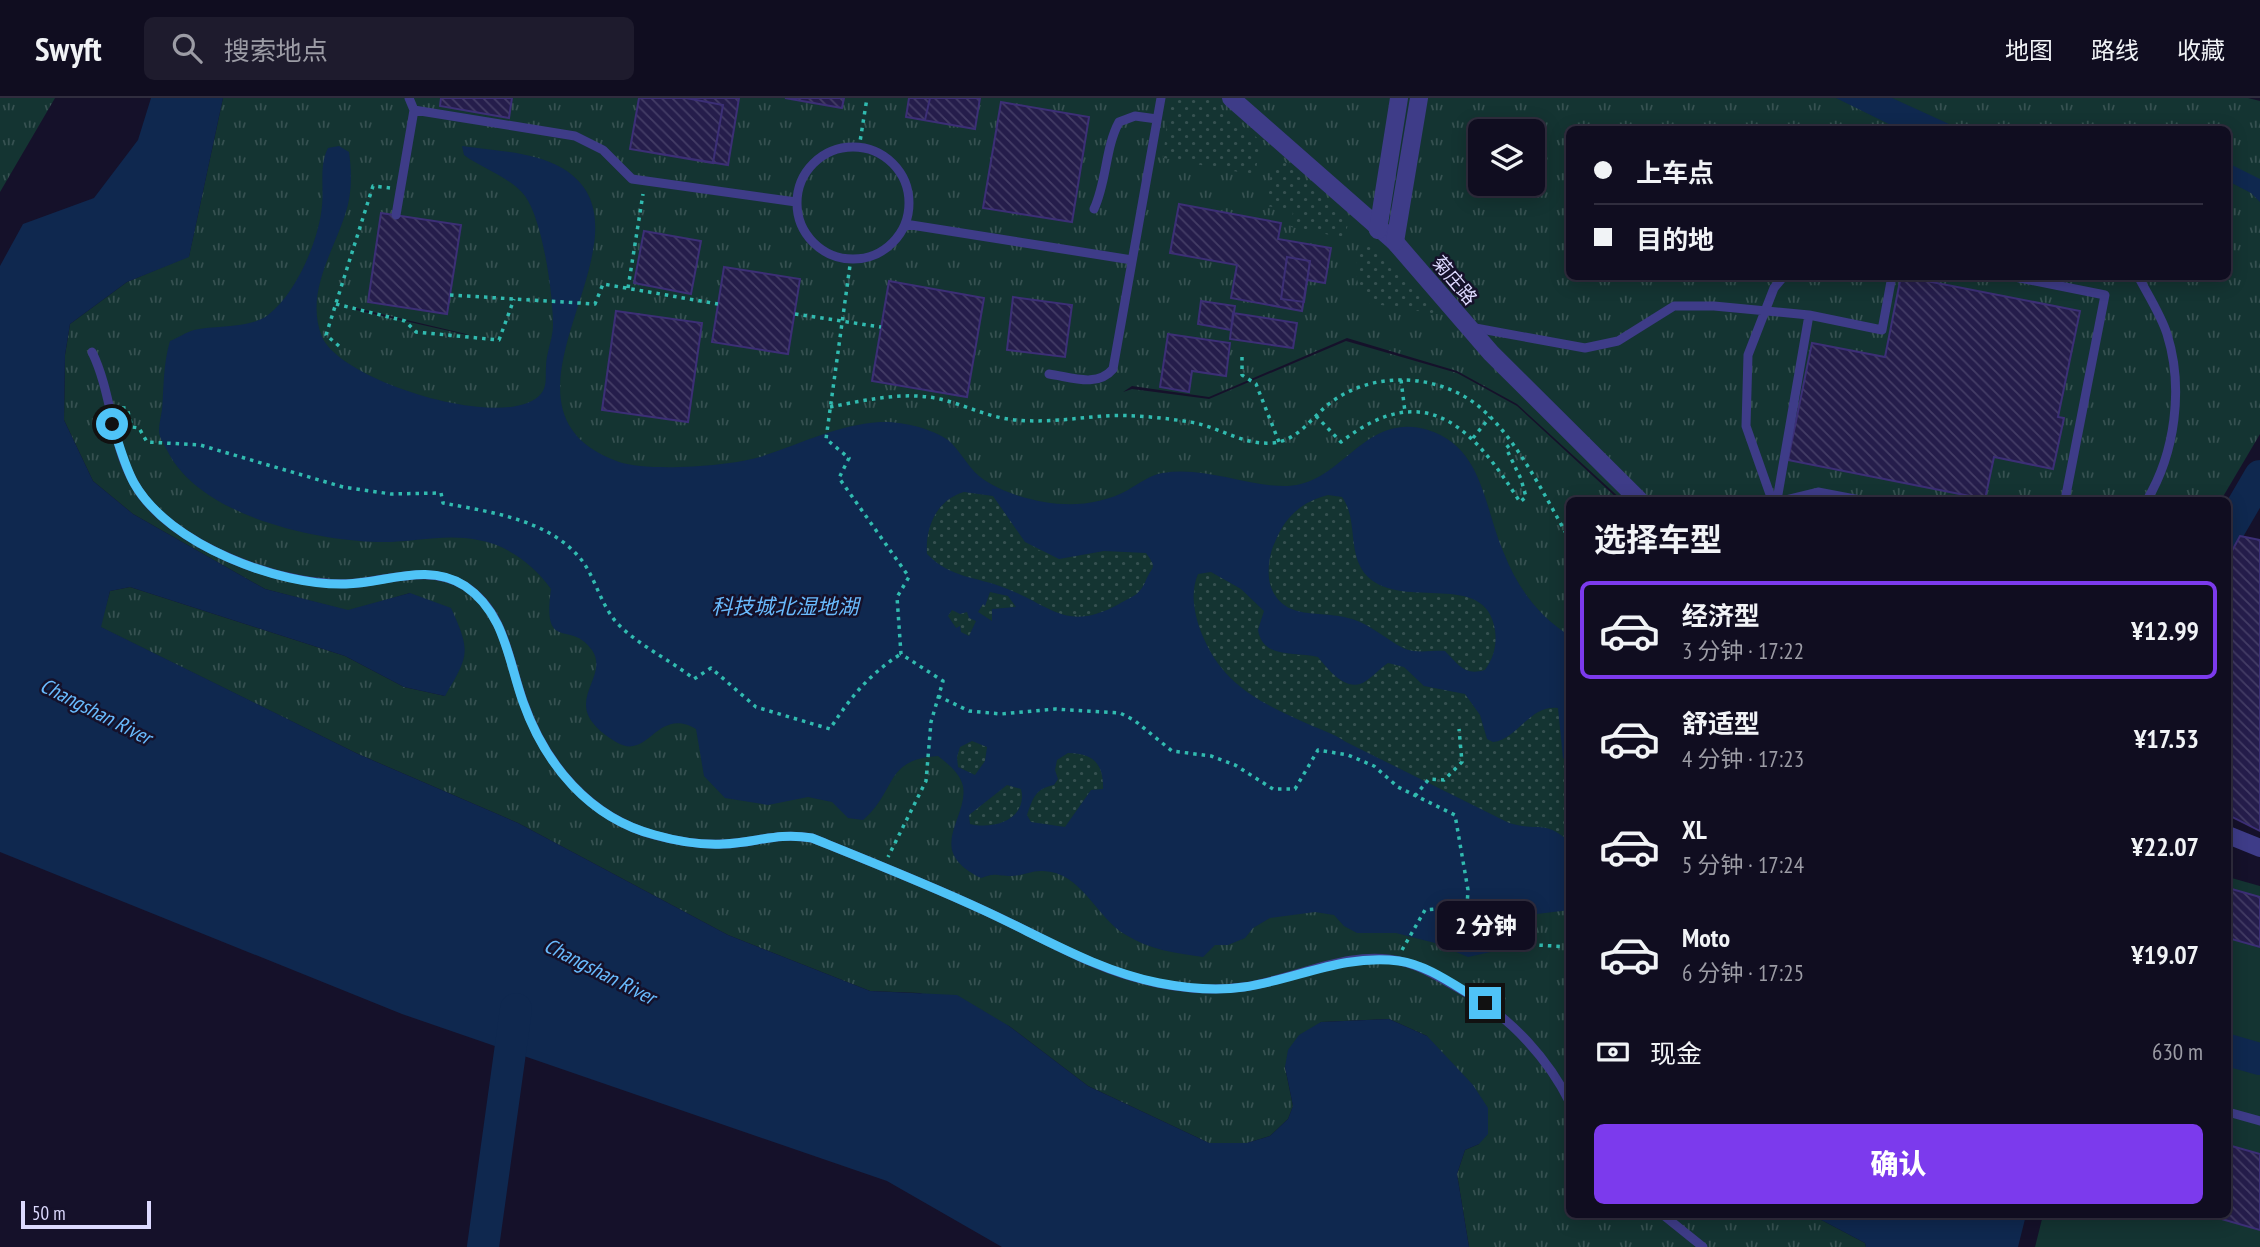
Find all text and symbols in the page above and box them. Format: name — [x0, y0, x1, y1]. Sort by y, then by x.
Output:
search box — [144, 17, 634, 80]
text: Swyft — [35, 27, 102, 70]
icon: search — [168, 29, 206, 67]
text: 搜索地点 — [224, 34, 328, 67]
text: 地图 — [2005, 35, 2053, 66]
text: 路线 — [2091, 35, 2139, 66]
text: 收藏 — [2177, 35, 2225, 66]
map controls — [1468, 119, 1545, 196]
button: layers — [1468, 119, 1545, 196]
text: 上车点 — [1636, 156, 1714, 189]
text: 目的地 — [1636, 223, 1714, 256]
street label: 菊庄路 — [1427, 250, 1483, 310]
route start — [96, 408, 128, 440]
text: 选择车型 — [1594, 518, 1722, 560]
water label: 科技城北湿地湖 — [712, 593, 861, 620]
icon: car — [1598, 599, 1661, 662]
text: 经济型 — [1682, 599, 1760, 632]
text: ¥12.99 — [2131, 614, 2199, 647]
text: 3 分钟 · 17:22 — [1682, 636, 1804, 665]
water label: Changshan River — [36, 671, 159, 752]
icon: car — [1598, 707, 1661, 770]
text: 舒适型 — [1682, 707, 1760, 740]
text: ¥17.53 — [2134, 722, 2199, 755]
text: 4 分钟 · 17:23 — [1682, 744, 1804, 773]
text: XL — [1682, 813, 1707, 846]
icon: car — [1598, 815, 1661, 878]
text: ¥22.07 — [2131, 830, 2199, 863]
text: 5 分钟 · 17:24 — [1682, 850, 1804, 879]
callout: 2 分钟 — [1436, 902, 1534, 950]
text: 2 分钟 — [1455, 911, 1517, 940]
text: Moto — [1682, 921, 1730, 954]
icon: car — [1598, 923, 1661, 986]
water label: Changshan River — [540, 931, 663, 1012]
text: ¥19.07 — [2131, 938, 2199, 971]
text: 6 分钟 · 17:25 — [1682, 958, 1804, 987]
route end — [1469, 987, 1501, 1019]
icon: cash — [1594, 1033, 1632, 1071]
text: 现金 — [1650, 1037, 1702, 1070]
text: 630 m — [2152, 1037, 2203, 1066]
button: 确认 — [1594, 1124, 2203, 1204]
scale bar — [21, 1198, 150, 1230]
text: 50 m — [32, 1201, 66, 1225]

